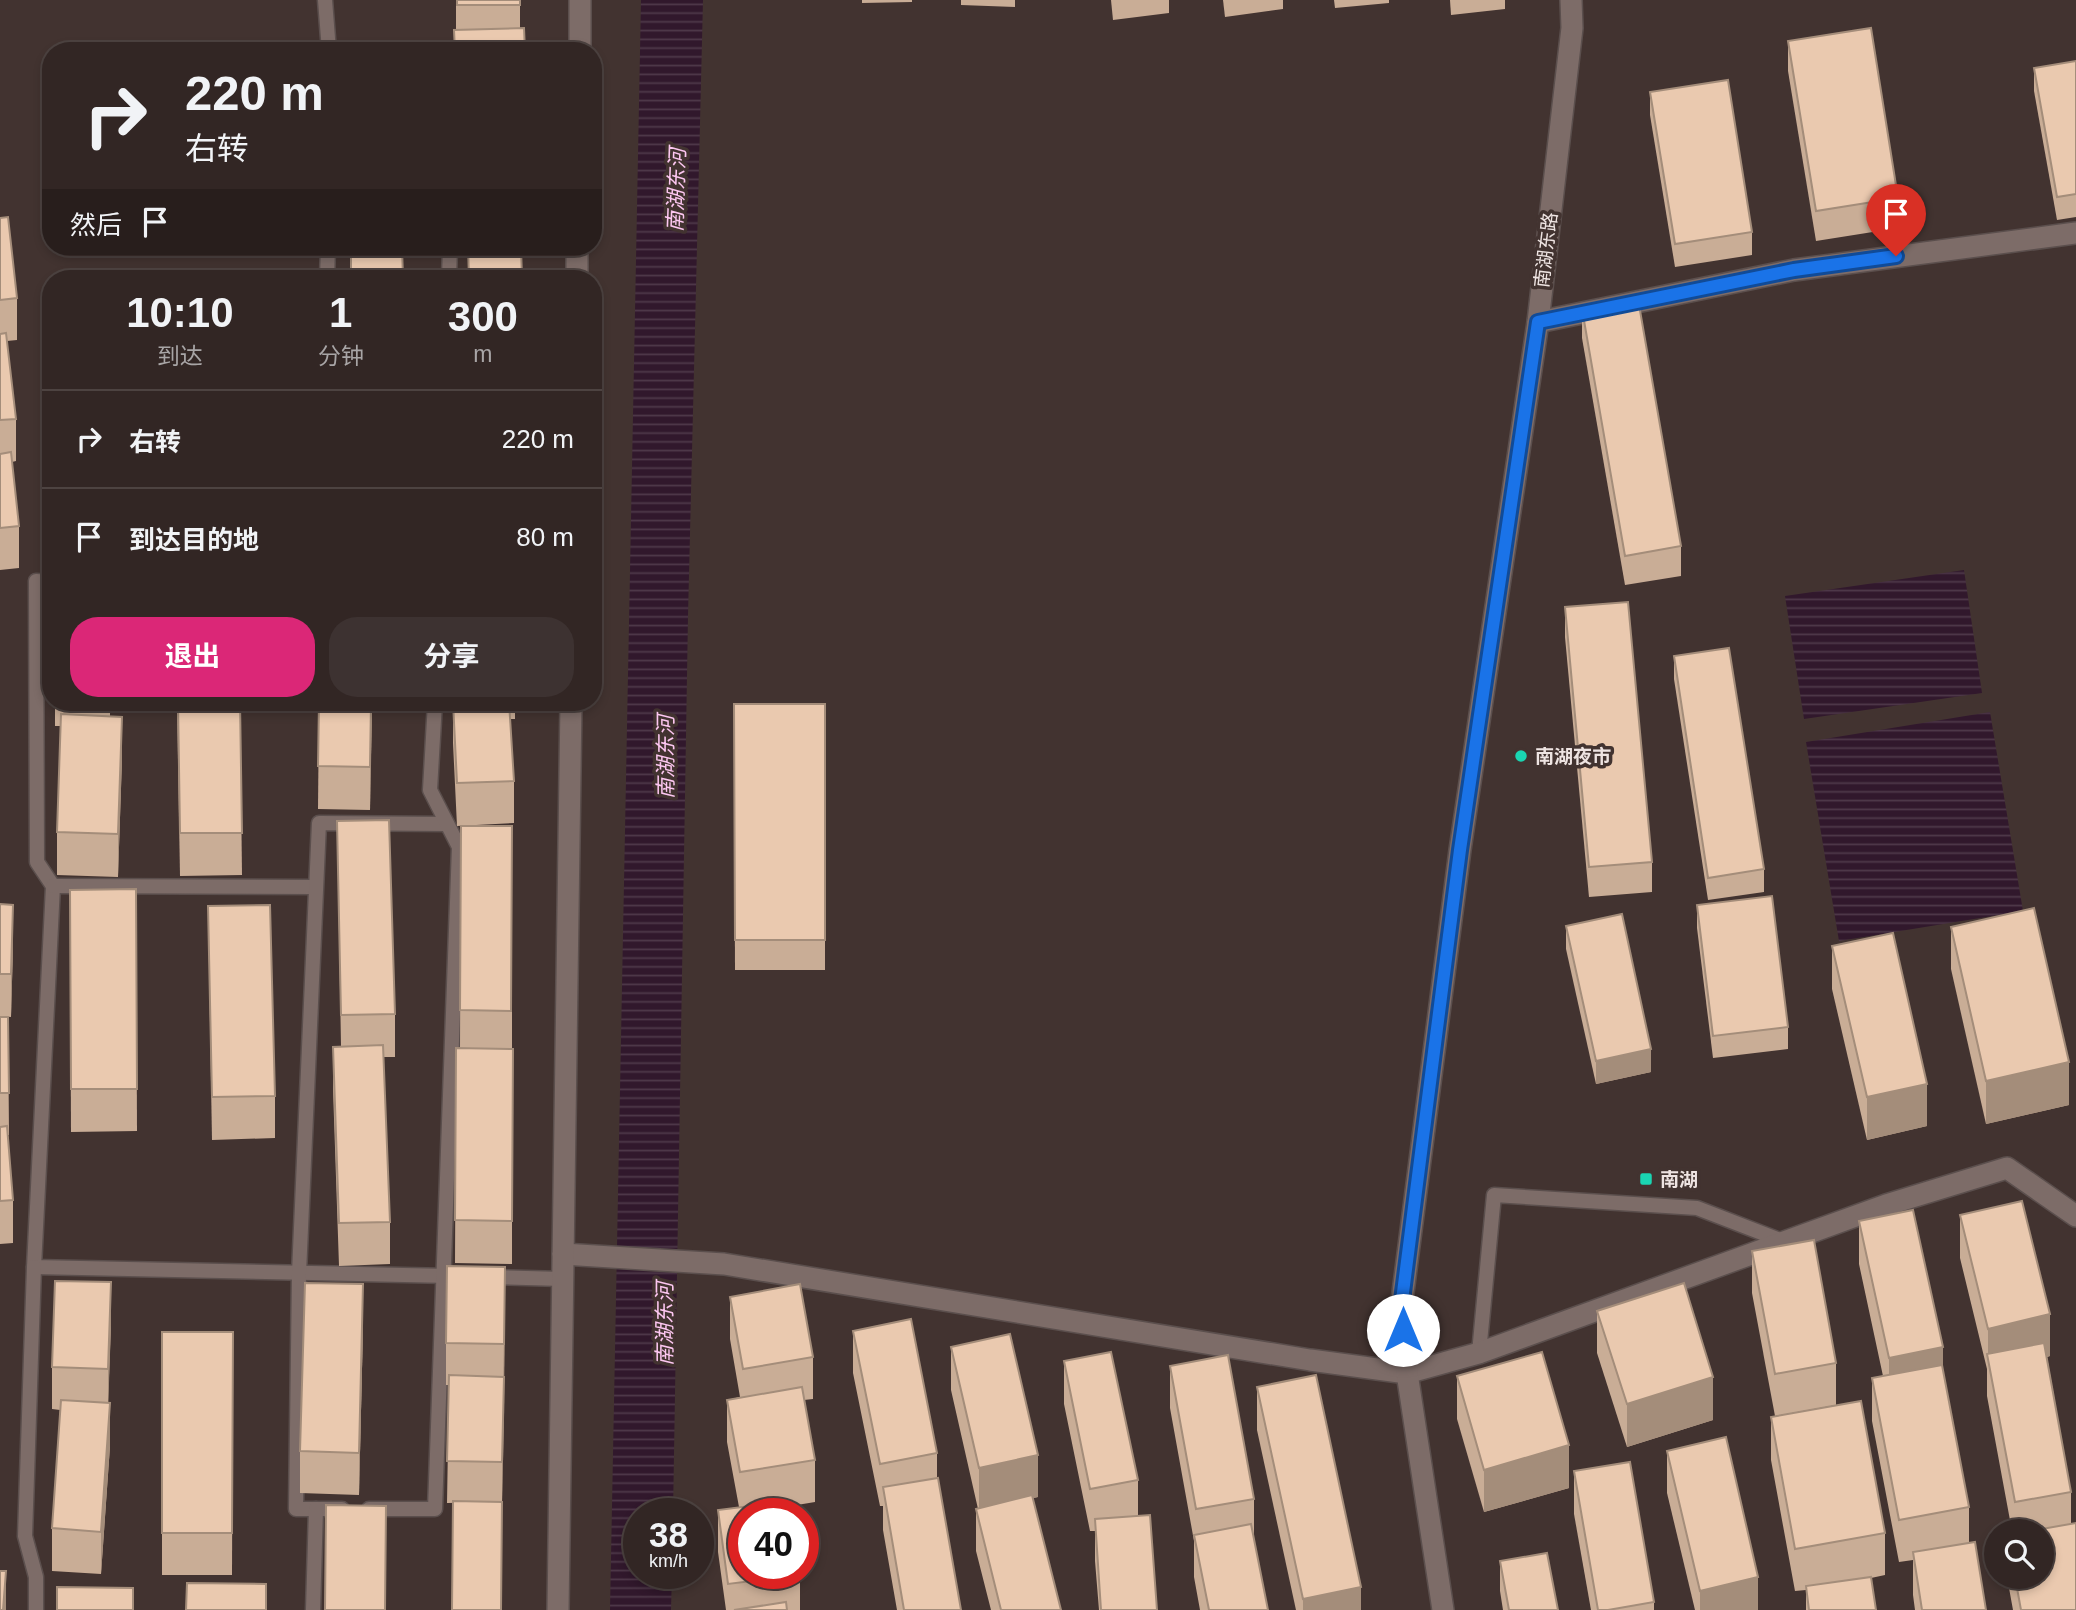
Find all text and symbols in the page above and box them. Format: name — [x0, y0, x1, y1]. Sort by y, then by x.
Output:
text: 220 m — [185, 66, 324, 120]
icon: right — [70, 70, 161, 161]
text: 右转 — [185, 131, 249, 167]
water label: 南湖东河 — [663, 144, 689, 232]
pin — [1866, 184, 1926, 256]
icon: arrive — [1877, 195, 1915, 233]
icon: arrive — [136, 203, 174, 241]
text: 然后 — [70, 210, 122, 240]
street label: 南湖东路 — [1531, 211, 1561, 289]
text: 10:10 — [126, 289, 234, 336]
text: 1 — [329, 289, 352, 336]
text: 300 — [448, 293, 518, 340]
text: m — [473, 341, 492, 367]
text: 到达 — [157, 343, 203, 369]
text: 分钟 — [318, 343, 364, 369]
icon: right — [70, 420, 108, 458]
text: 220 m — [502, 424, 574, 454]
text: 右转 — [129, 427, 181, 457]
icon: arrive — [70, 518, 108, 556]
text: 80 m — [516, 522, 574, 552]
text: 到达目的地 — [129, 525, 259, 555]
button: 退出 — [70, 617, 315, 697]
button: 分享 — [329, 617, 574, 697]
water label: 南湖东河 — [654, 711, 677, 799]
place label: 南湖夜市 — [1535, 746, 1611, 767]
marker: 南湖夜市 — [1513, 748, 1529, 764]
place label: 南湖 — [1660, 1169, 1698, 1190]
marker: 南湖 — [1638, 1171, 1654, 1187]
water label: 南湖东河 — [653, 1278, 676, 1366]
position arrow — [1366, 1293, 1440, 1367]
speed limit sign: 40 — [728, 1498, 819, 1589]
text: 38 — [649, 1515, 688, 1554]
map controls — [1984, 1519, 2054, 1589]
button: search — [1984, 1519, 2054, 1589]
text: km/h — [649, 1551, 688, 1571]

